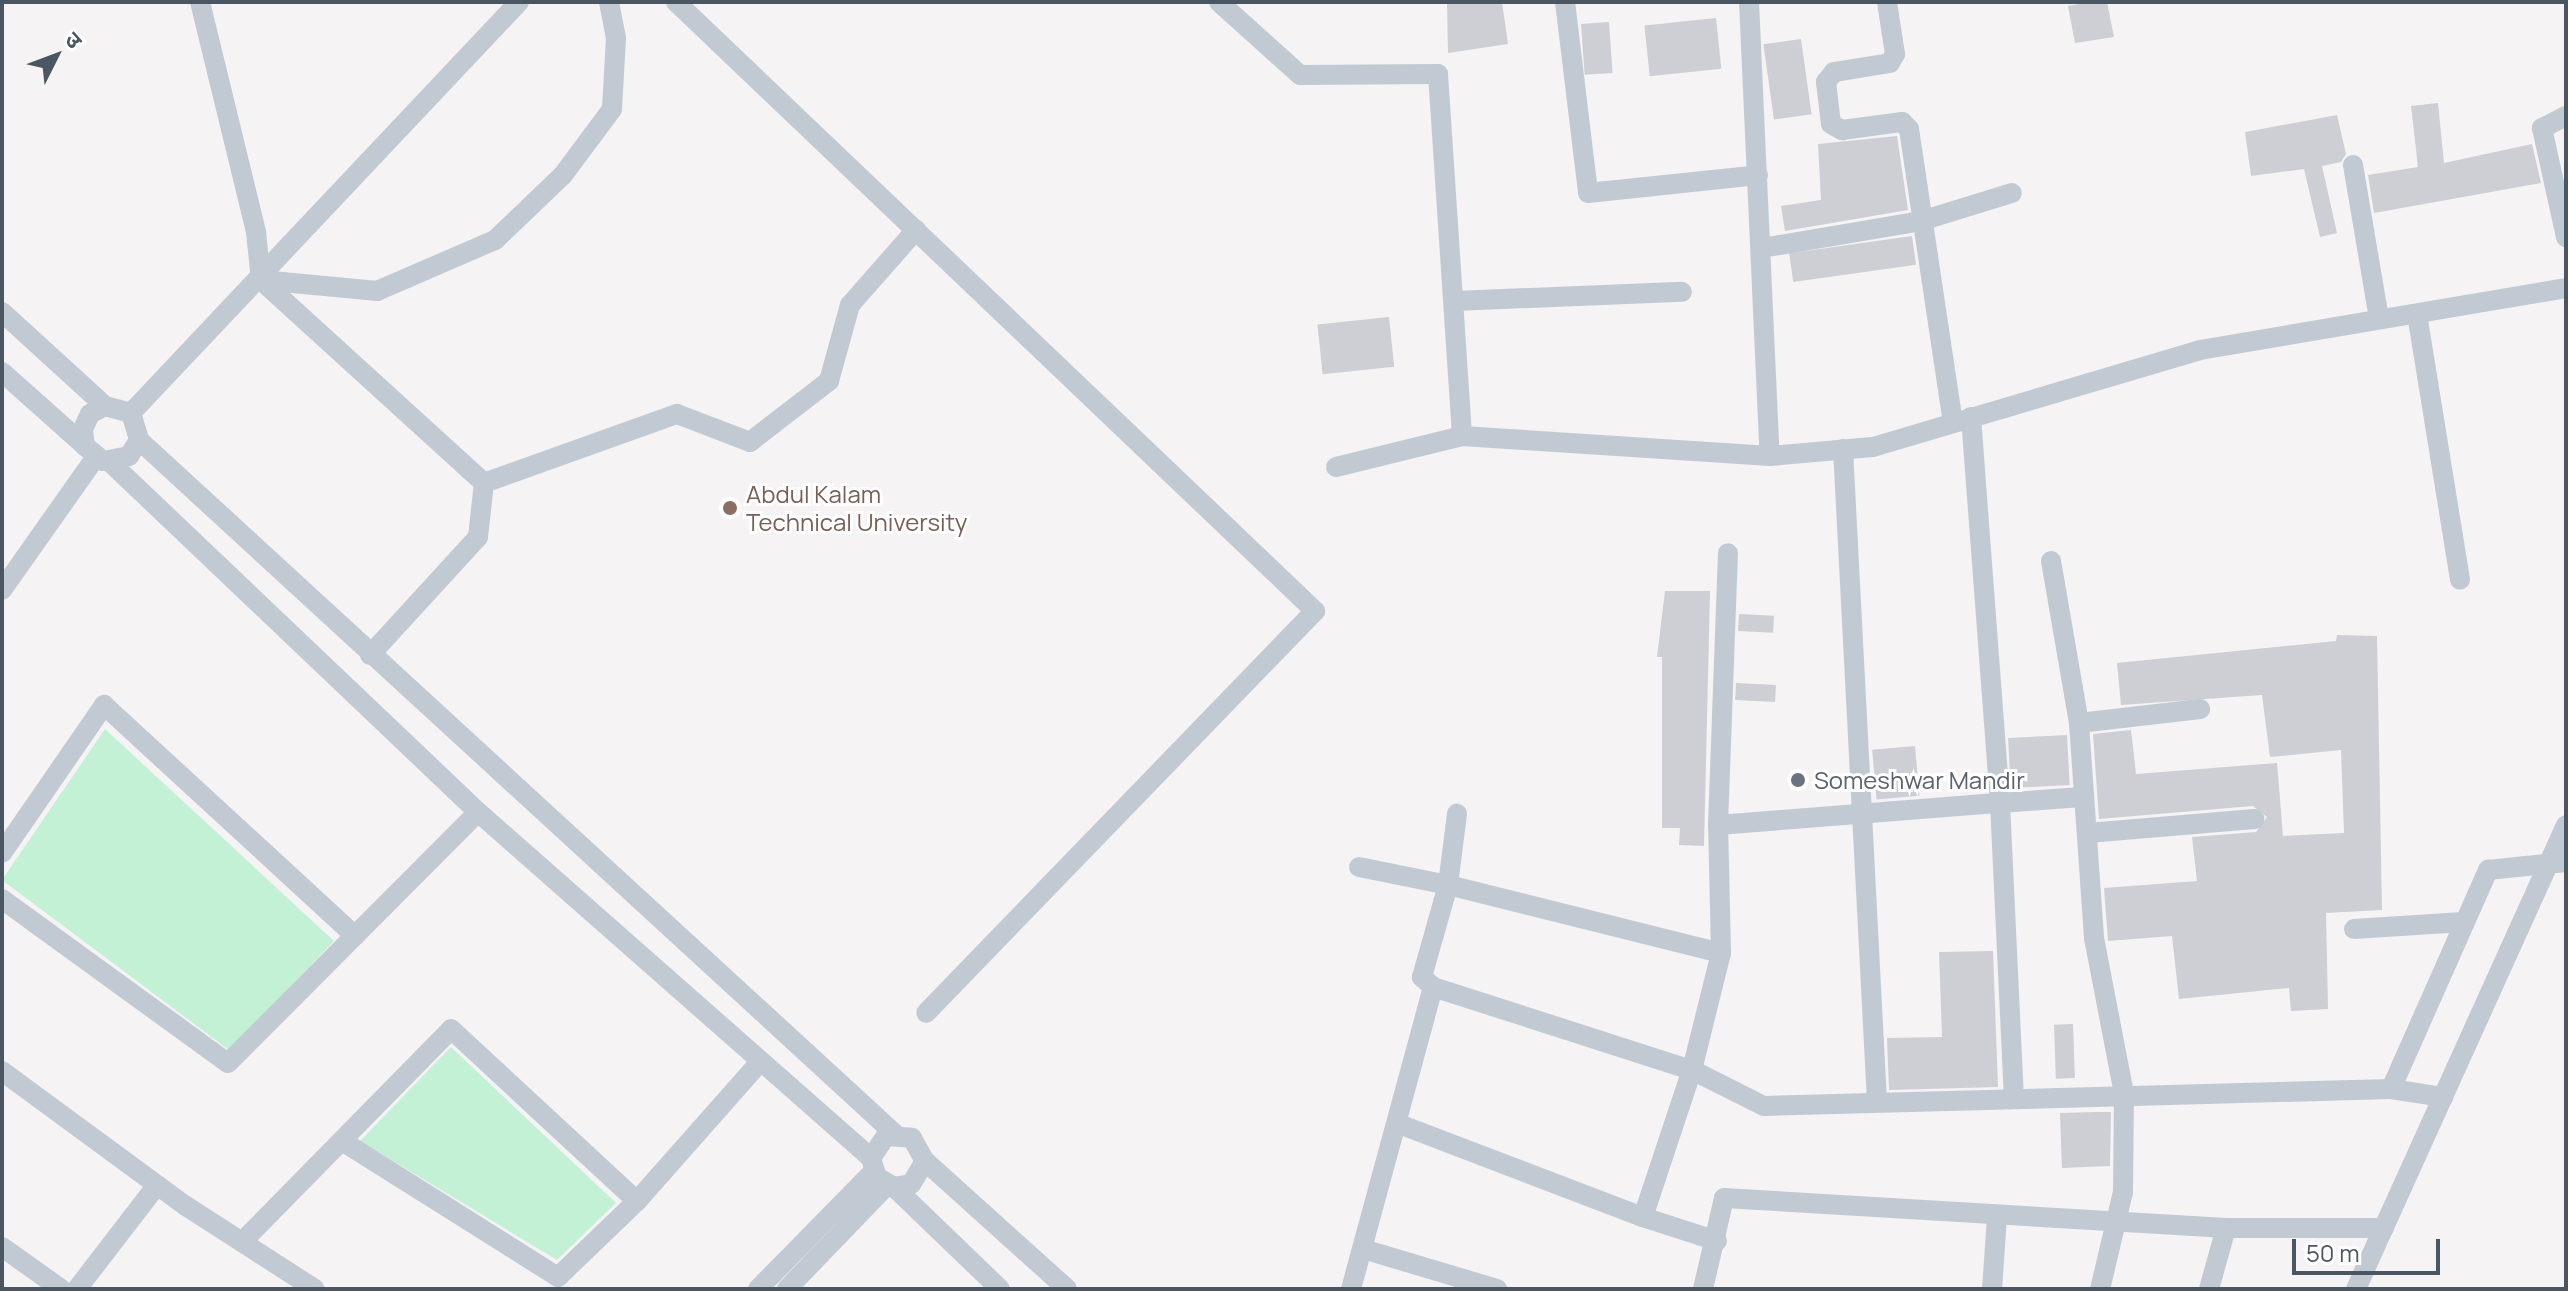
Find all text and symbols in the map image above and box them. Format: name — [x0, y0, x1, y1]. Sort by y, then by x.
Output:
north arrow — [16, 16, 96, 96]
text: उ — [58, 25, 89, 55]
place label: Abdul Kalam Technical University — [746, 480, 967, 536]
marker: Abdul Kalam Technical University — [721, 499, 739, 517]
place label: Someshwar Mandir — [1814, 766, 2025, 794]
marker: Someshwar Mandir — [1789, 771, 1807, 789]
scale bar — [2296, 1223, 2444, 1273]
text: 50 m — [2306, 1236, 2360, 1269]

